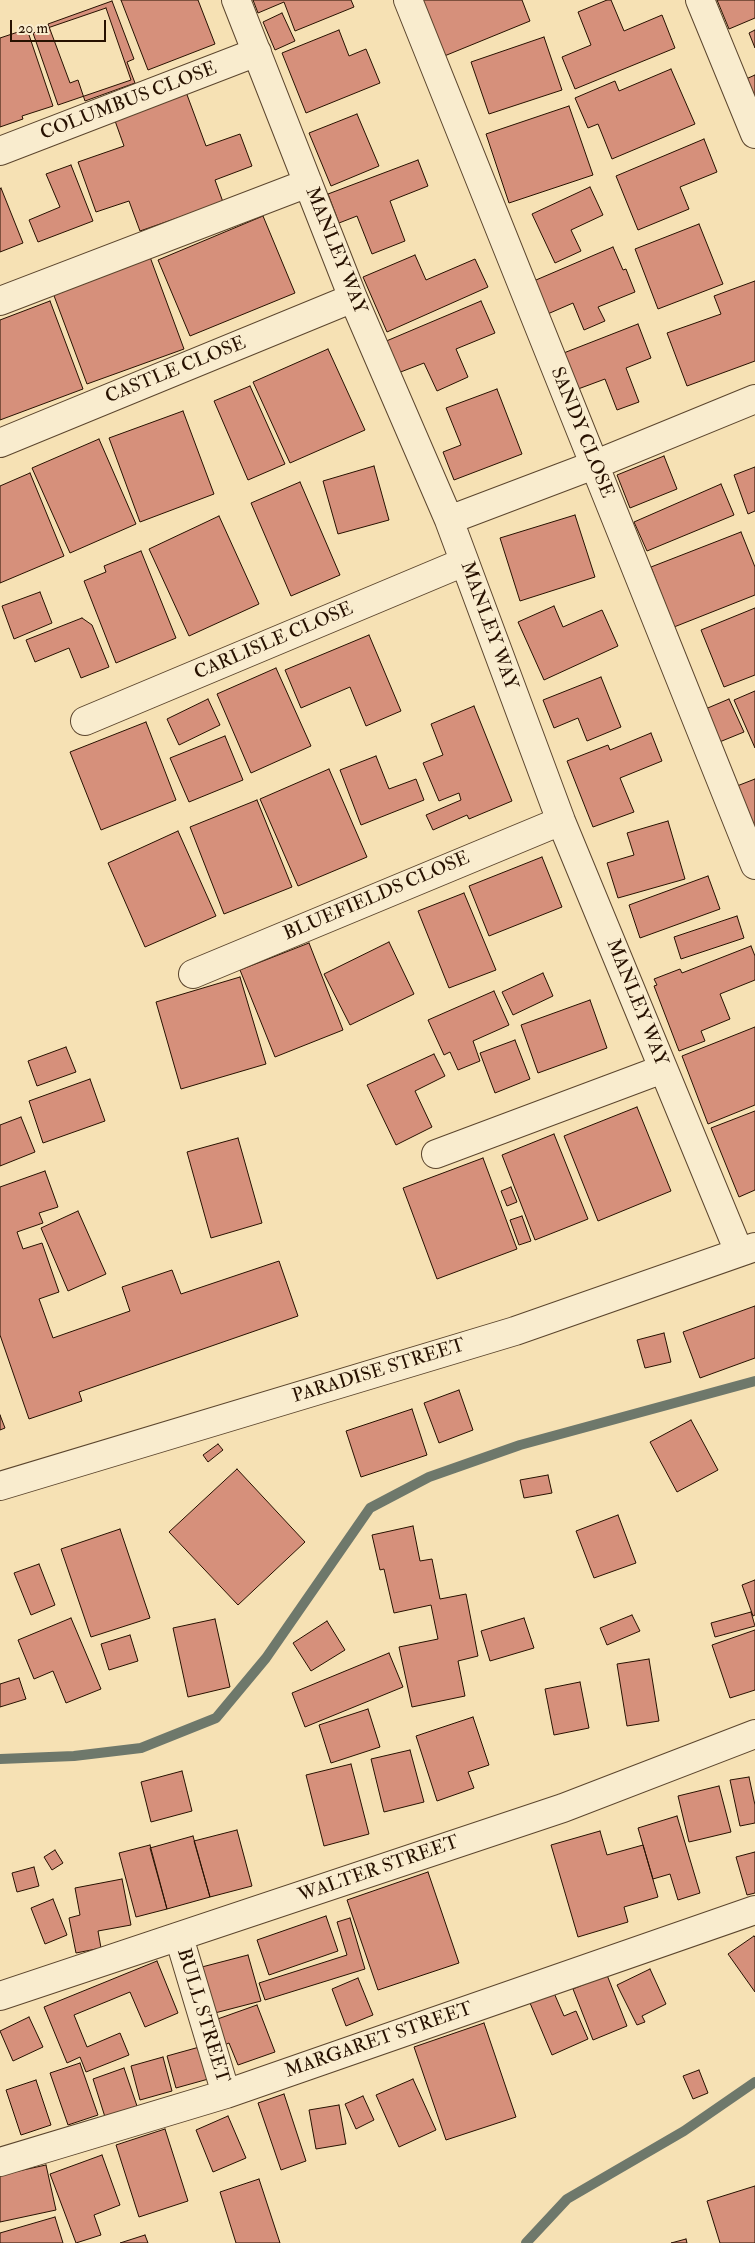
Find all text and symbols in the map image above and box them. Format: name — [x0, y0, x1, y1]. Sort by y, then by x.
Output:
scale bar — [12, 10, 109, 42]
text: 20 m — [18, 19, 48, 38]
street label: COLUMBUS CLOSE — [38, 58, 220, 146]
street label: MANLEY WAY — [299, 184, 371, 318]
street label: CASTLE CLOSE — [102, 332, 250, 410]
street label: SANDY CLOSE — [544, 364, 618, 502]
street label: MANLEY WAY — [454, 559, 522, 693]
street label: CARLISLE CLOSE — [191, 598, 357, 686]
street label: BLUEFIELDS CLOSE — [281, 847, 473, 947]
street label: MANLEY WAY — [600, 936, 672, 1070]
street label: PARADISE STREET — [290, 1335, 468, 1409]
street label: WALTER STREET — [296, 1832, 462, 1908]
street label: BULL STREET — [171, 1946, 233, 2086]
street label: MARGARET STREET — [282, 1998, 476, 2084]

